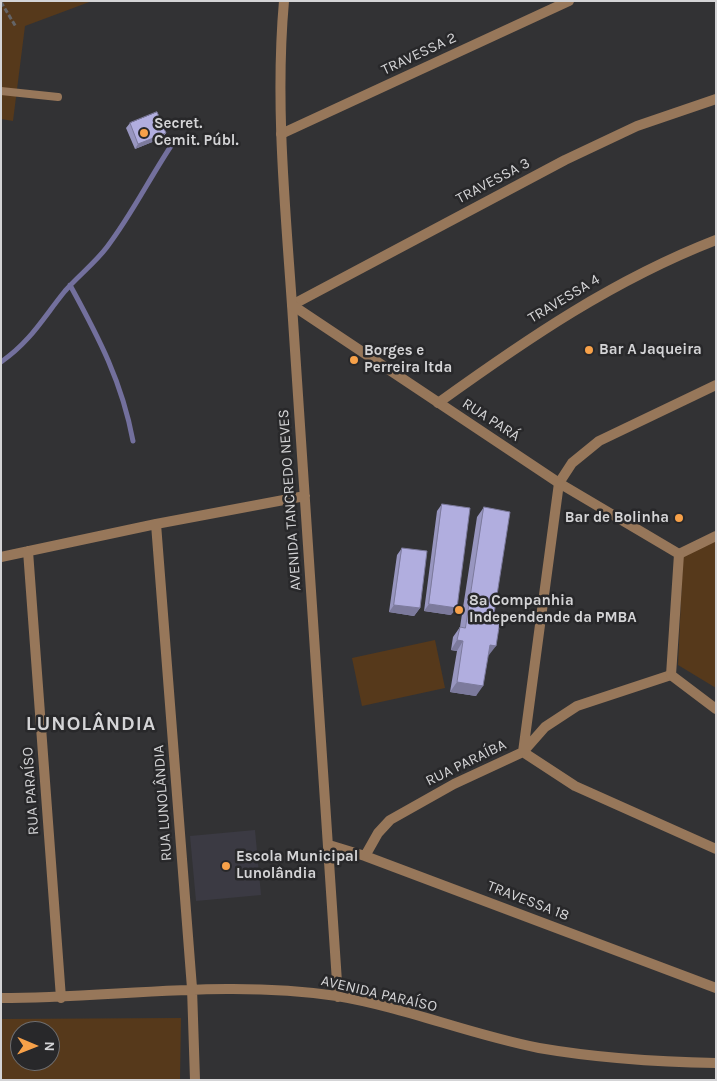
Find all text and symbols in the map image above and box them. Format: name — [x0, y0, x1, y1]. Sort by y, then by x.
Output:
street label: TRAVESSA 2 — [379, 29, 459, 79]
place label: Secret. Cemit. Públ. — [154, 115, 239, 150]
marker: Secret. Cemit. Públ. — [138, 127, 150, 139]
street label: TRAVESSA 3 — [453, 154, 533, 208]
street label: TRAVESSA 4 — [525, 271, 603, 327]
place label: Bar A Jaqueira — [599, 341, 702, 359]
place label: Borges e Perreira ltda — [364, 342, 452, 377]
marker: Bar A Jaqueira — [583, 344, 595, 356]
marker: Borges e Perreira ltda — [348, 354, 360, 366]
street label: RUA PARÁ — [459, 395, 523, 445]
street label: AVENIDA TANCREDO NEVES — [275, 409, 305, 591]
place label: Bar de Bolinha — [565, 509, 669, 527]
marker: Bar de Bolinha — [673, 512, 685, 524]
place label: 8ª Companhia Independende da PMBA — [469, 592, 637, 627]
marker: 8ª Companhia Independende da PMBA — [453, 604, 465, 616]
district label: LUNOLÂNDIA — [24, 712, 158, 736]
street label: RUA PARAÍBA — [423, 736, 509, 790]
street label: RUA LUNOLÂNDIA — [150, 744, 176, 862]
street label: RUA PARAÍSO — [19, 746, 43, 836]
place label: Escola Municipal Lunolândia — [236, 848, 358, 883]
marker: Escola Municipal Lunolândia — [220, 860, 232, 872]
street label: TRAVESSA 18 — [485, 877, 571, 925]
street label: AVENIDA PARAÍSO — [319, 972, 439, 1016]
north arrow — [10, 1021, 60, 1071]
text: N — [41, 1041, 58, 1051]

